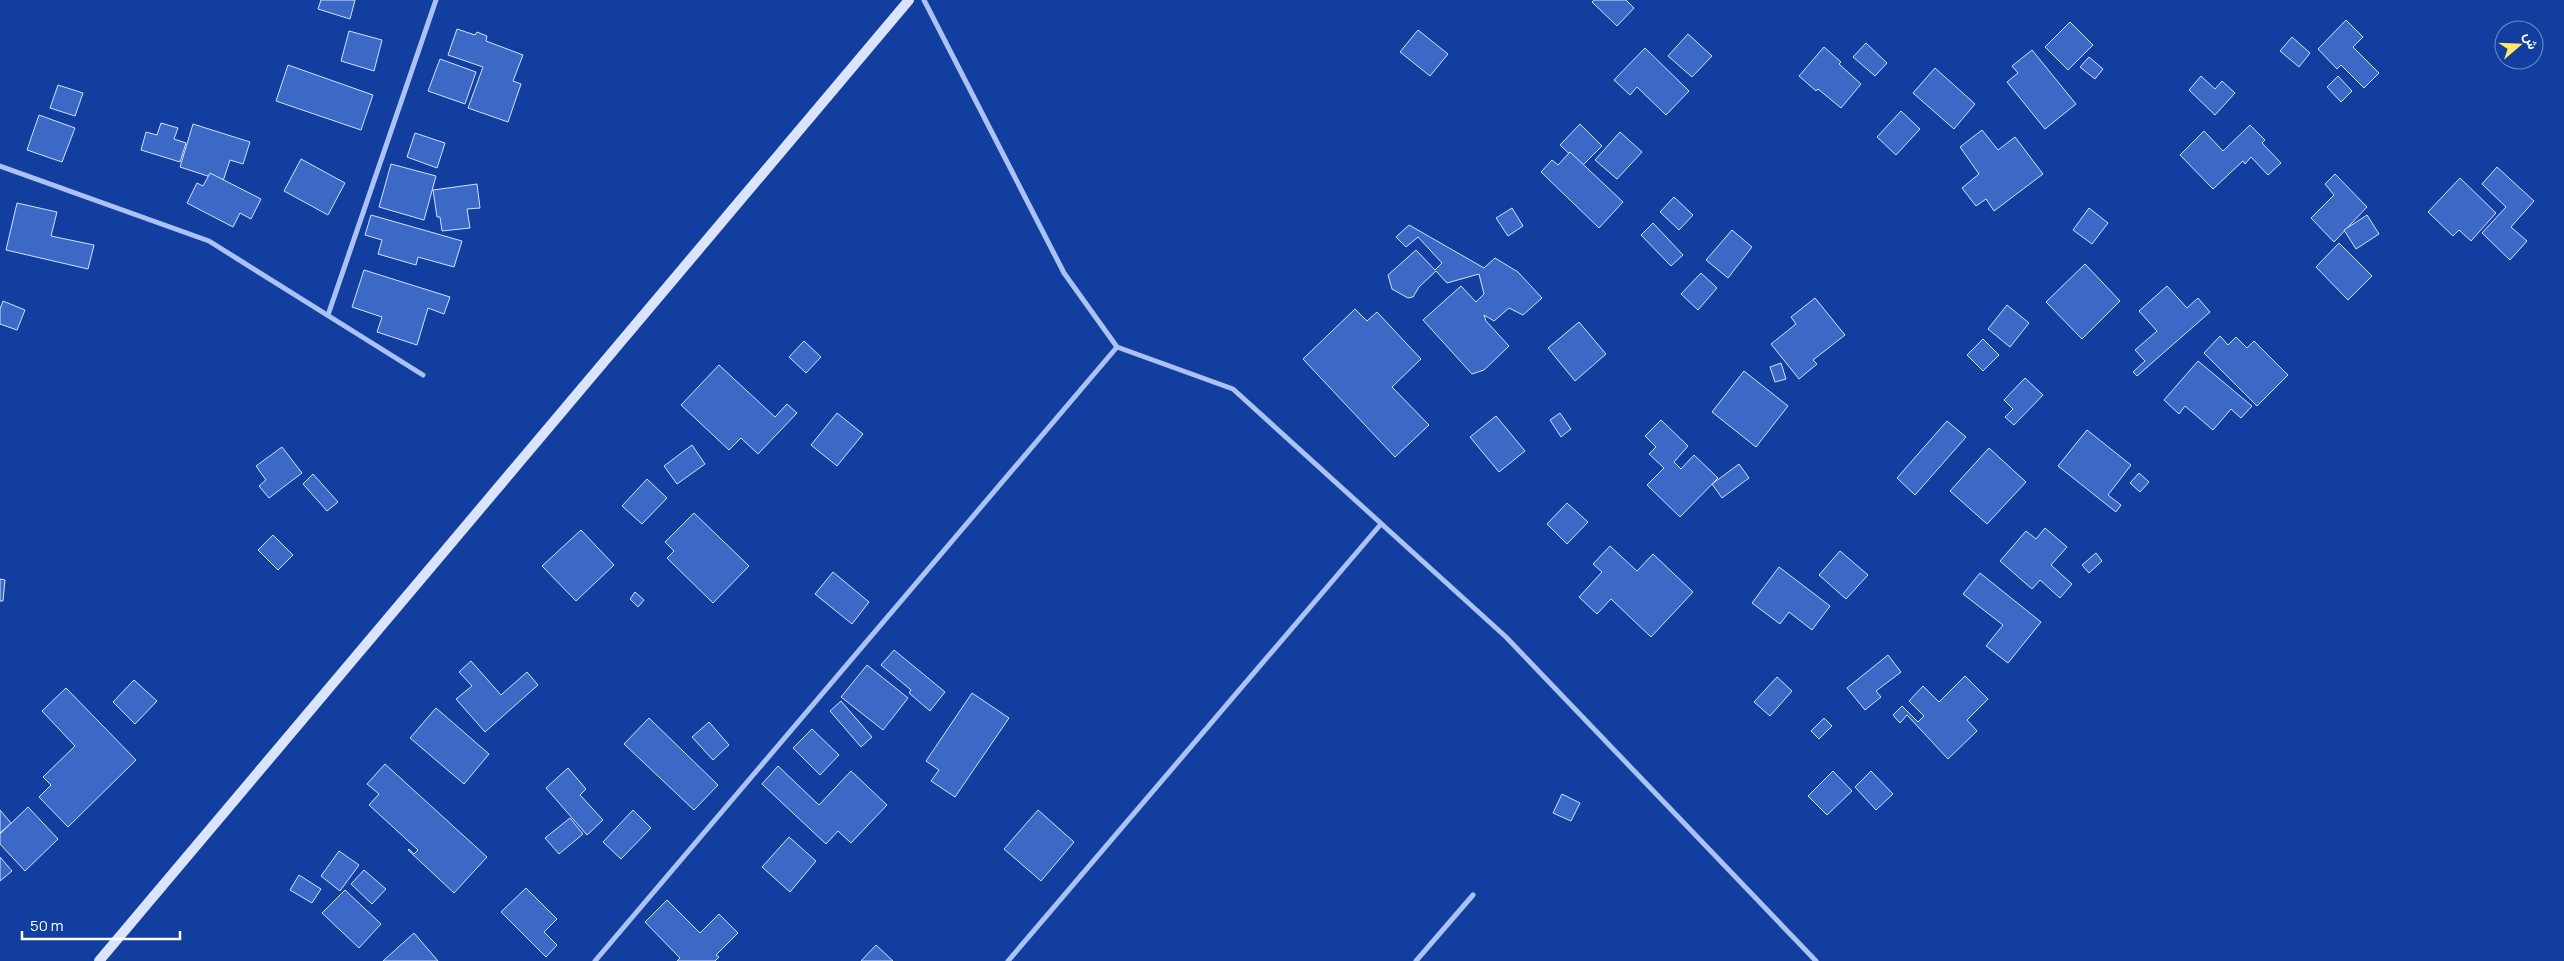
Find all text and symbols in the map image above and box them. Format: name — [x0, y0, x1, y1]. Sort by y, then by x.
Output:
north arrow — [2494, 20, 2544, 70]
text: ش — [2520, 30, 2544, 52]
scale bar — [22, 908, 180, 940]
text: 50 m — [30, 915, 64, 936]

